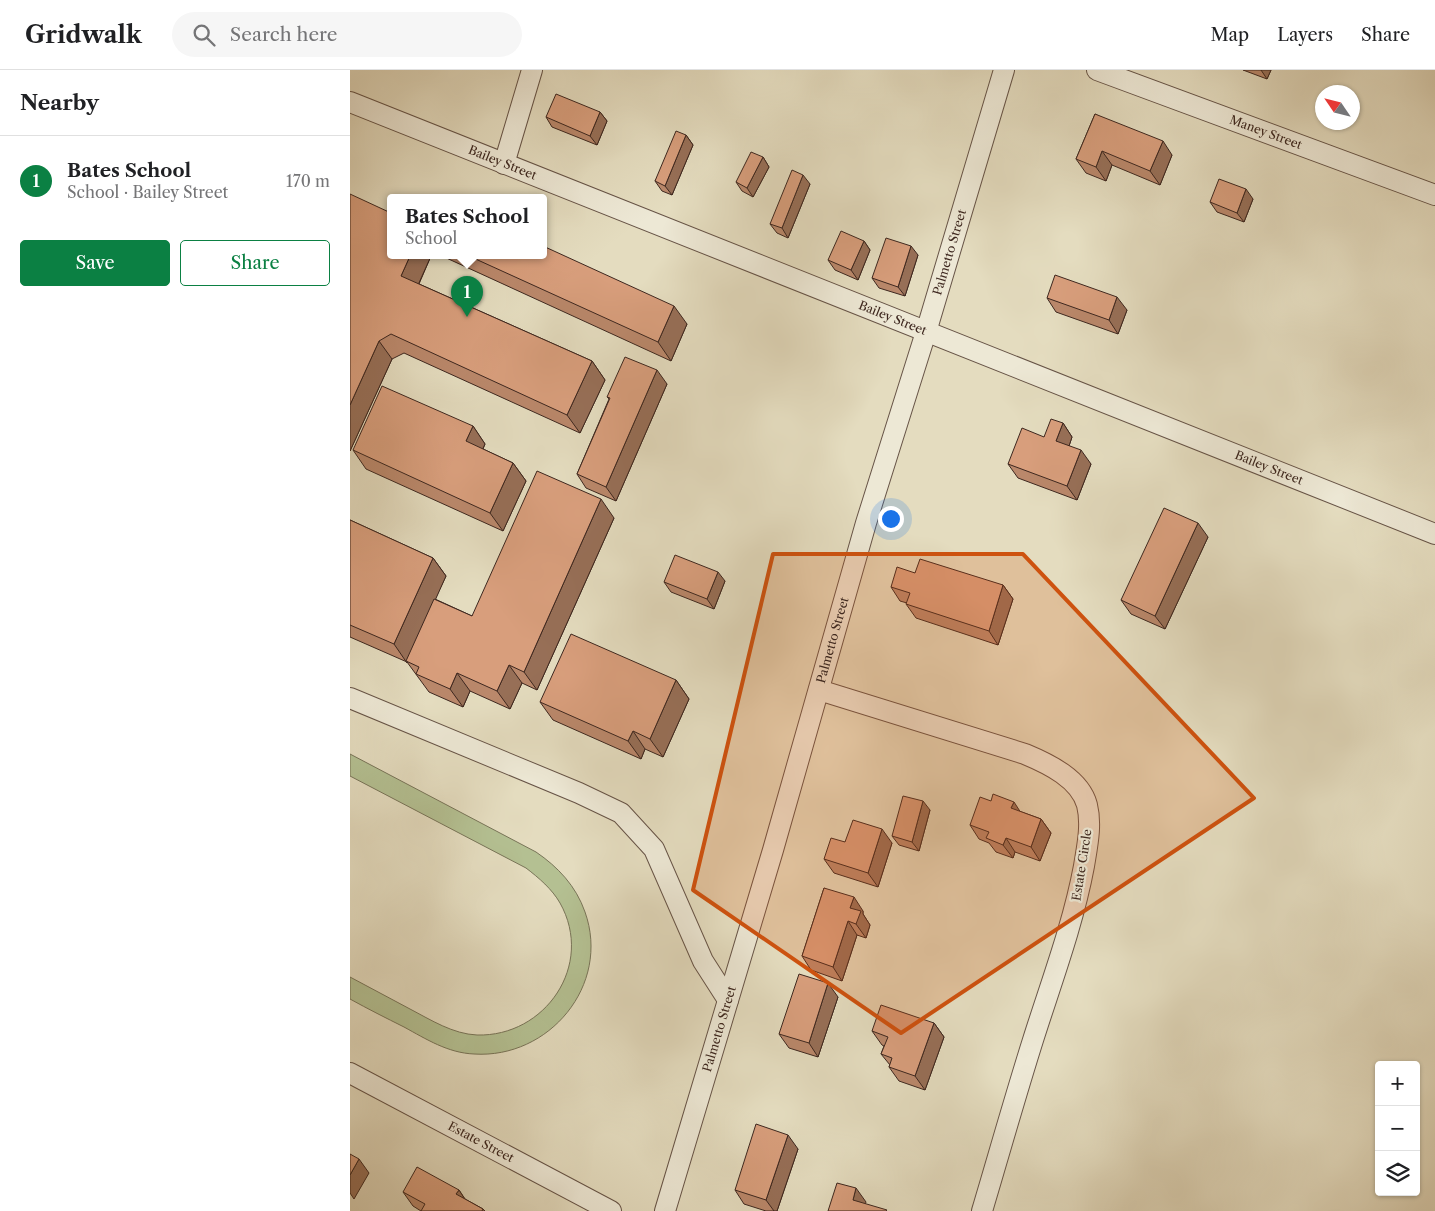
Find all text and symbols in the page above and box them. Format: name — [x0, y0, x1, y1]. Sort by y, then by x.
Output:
search box — [172, 12, 522, 57]
text: Gridwalk — [25, 20, 142, 49]
icon: search — [190, 21, 218, 49]
text: Search here — [230, 23, 338, 46]
text: Map — [1211, 24, 1249, 46]
text: Layers — [1277, 24, 1333, 46]
text: Share — [1361, 24, 1410, 46]
north arrow — [1315, 85, 1360, 130]
text: Nearby — [20, 90, 99, 115]
street label: Maney Street — [1228, 112, 1305, 152]
street label: Bailey Street — [466, 142, 539, 183]
text: Bates School — [67, 159, 191, 182]
text: 1 — [32, 171, 40, 191]
text: 170 m — [286, 171, 330, 191]
text: School · Bailey Street — [67, 182, 228, 202]
popup — [387, 194, 547, 259]
text: Bates School — [405, 205, 529, 228]
street label: Palmetto Street — [929, 207, 969, 297]
text: School — [405, 228, 457, 248]
button: Save — [20, 240, 170, 286]
button: Share — [180, 240, 330, 286]
pin: 1 — [451, 276, 483, 317]
street label: Bailey Street — [857, 297, 930, 338]
street label: Bailey Street — [1233, 447, 1306, 488]
your location — [878, 506, 904, 532]
street label: Palmetto Street — [813, 595, 852, 685]
street label: Estate Circle — [1068, 828, 1095, 902]
street label: Palmetto Street — [699, 983, 739, 1073]
map controls — [1375, 1061, 1420, 1196]
button: + — [1375, 1061, 1420, 1106]
button: − — [1375, 1106, 1420, 1151]
street label: Estate Street — [446, 1118, 517, 1166]
button: layers — [1375, 1151, 1420, 1196]

